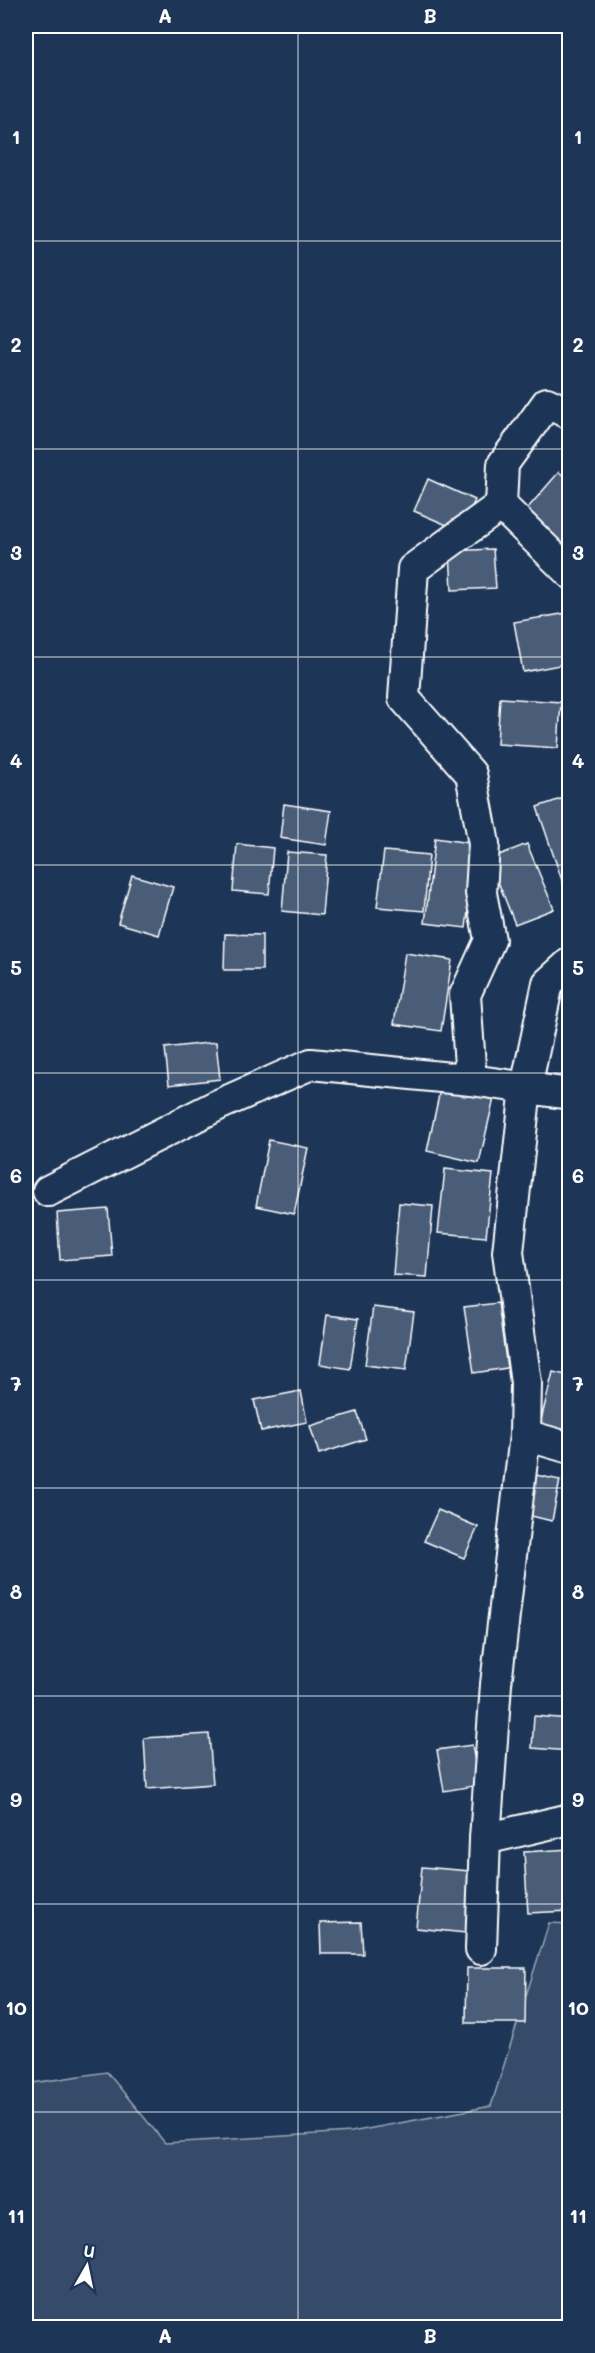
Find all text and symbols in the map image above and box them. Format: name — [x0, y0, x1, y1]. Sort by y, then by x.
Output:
text: A — [158, 2, 172, 28]
text: B — [423, 2, 437, 28]
text: 1 — [12, 123, 20, 149]
text: 1 — [574, 123, 582, 149]
text: 2 — [10, 331, 22, 357]
text: 2 — [572, 331, 584, 357]
text: 3 — [10, 539, 22, 565]
text: 3 — [572, 539, 584, 565]
text: 4 — [10, 747, 23, 773]
text: 4 — [572, 747, 585, 773]
text: 5 — [10, 954, 22, 980]
text: 5 — [572, 954, 584, 980]
text: 6 — [10, 1162, 22, 1188]
text: 6 — [572, 1162, 584, 1188]
text: 7 — [10, 1370, 22, 1396]
text: 7 — [572, 1370, 584, 1396]
text: 8 — [10, 1578, 22, 1604]
text: 8 — [572, 1578, 584, 1604]
text: 9 — [10, 1786, 22, 1812]
text: 9 — [572, 1786, 584, 1812]
text: 10 — [5, 1994, 27, 2020]
text: 10 — [567, 1994, 589, 2020]
text: 11 — [7, 2202, 25, 2228]
text: 11 — [569, 2202, 587, 2228]
north arrow — [57, 2236, 117, 2296]
text: U — [82, 2239, 97, 2262]
text: A — [158, 2322, 172, 2348]
text: B — [423, 2322, 437, 2348]

